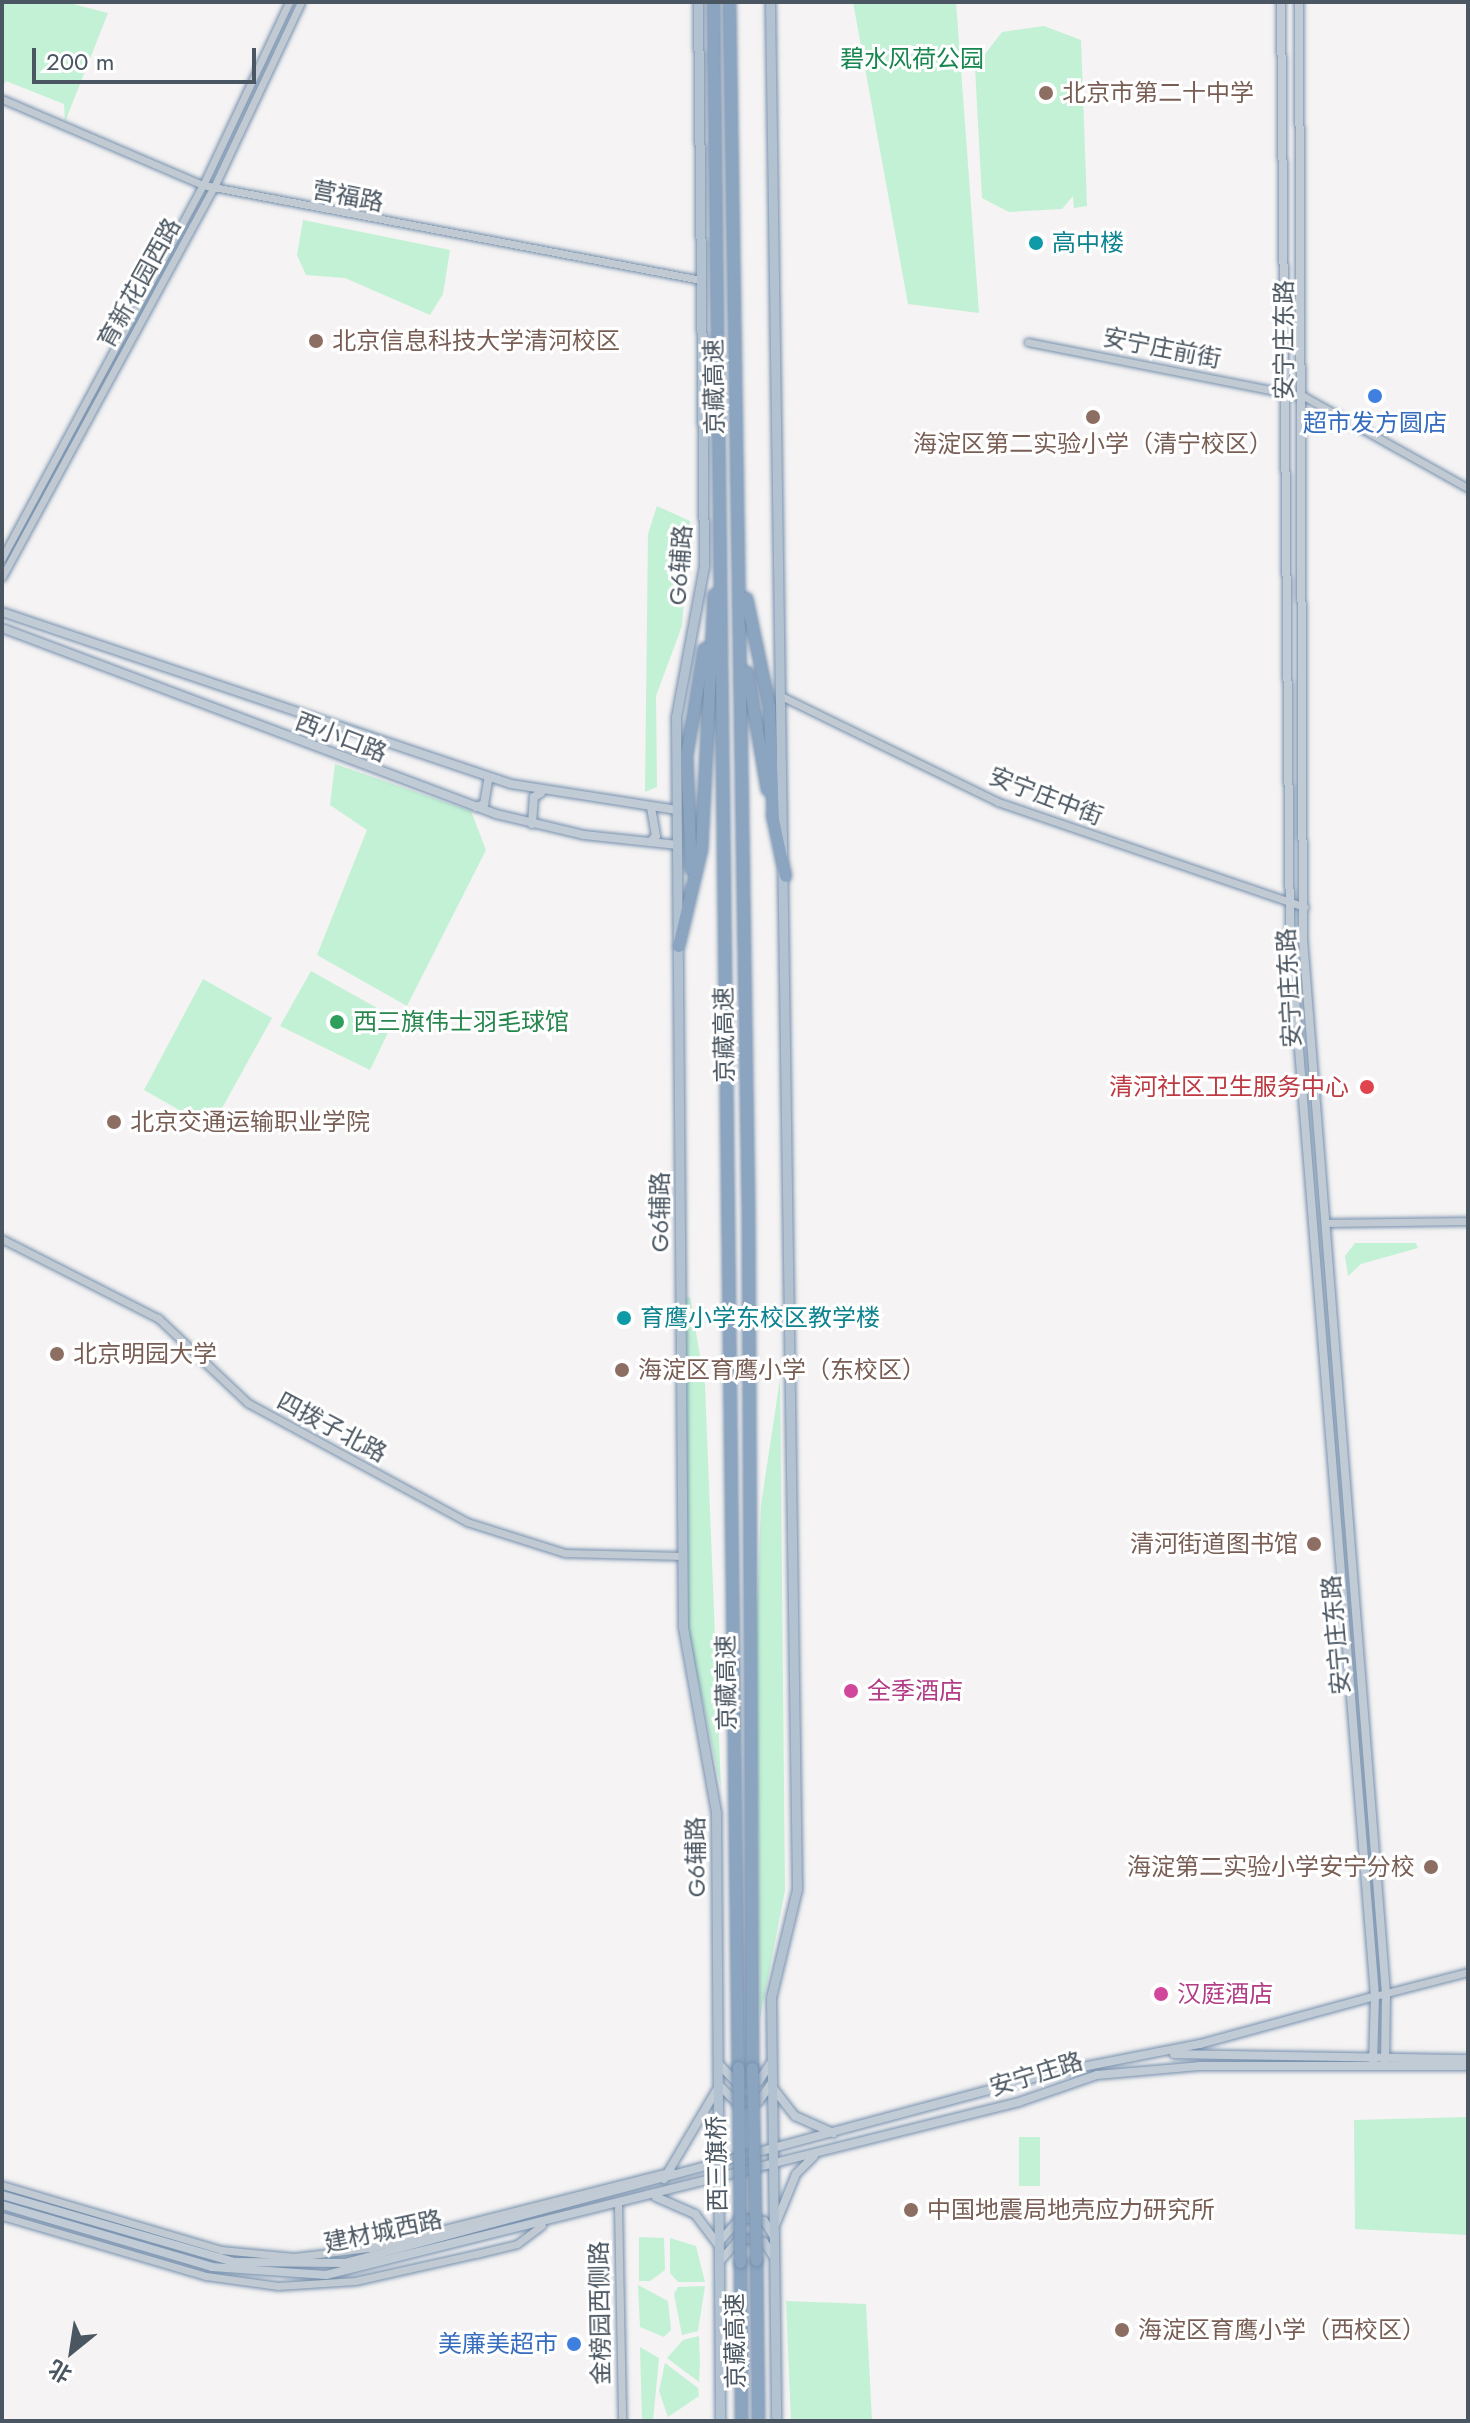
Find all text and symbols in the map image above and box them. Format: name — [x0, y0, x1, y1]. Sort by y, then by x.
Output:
scale bar — [36, 32, 260, 82]
text: 200 m — [46, 44, 114, 79]
park label: 碧水风荷公园 — [840, 45, 984, 73]
place label: 北京市第二十中学 — [1062, 79, 1254, 107]
marker: 北京市第二十中学 — [1037, 84, 1055, 102]
street label: 营福路 — [310, 175, 386, 217]
street label: 育新花园西路 — [91, 213, 187, 353]
place label: 高中楼 — [1052, 229, 1124, 257]
marker: 高中楼 — [1027, 234, 1045, 252]
street label: 安宁庄东路 — [1270, 280, 1298, 400]
street label: 安宁庄前街 — [1100, 322, 1224, 374]
place label: 北京信息科技大学清河校区 — [332, 327, 620, 355]
marker: 北京信息科技大学清河校区 — [307, 332, 325, 350]
street label: 京藏高速 — [699, 339, 729, 435]
marker: 超市发方圆店 — [1366, 387, 1384, 405]
marker: 海淀区第二实验小学（清宁校区） — [1084, 408, 1102, 426]
place label: 超市发方圆店 — [1303, 409, 1447, 437]
place label: 海淀区第二实验小学（清宁校区） — [913, 430, 1273, 458]
street label: G6辅路 — [663, 524, 697, 606]
street label: 西小口路 — [291, 706, 391, 768]
street label: 安宁庄中街 — [985, 761, 1107, 831]
street label: 安宁庄东路 — [1271, 927, 1307, 1049]
street label: 京藏高速 — [709, 987, 739, 1083]
place label: 西三旗伟士羽毛球馆 — [353, 1008, 569, 1036]
marker: 西三旗伟士羽毛球馆 — [328, 1013, 346, 1031]
place label: 清河社区卫生服务中心 — [1109, 1073, 1349, 1101]
marker: 清河社区卫生服务中心 — [1356, 1076, 1378, 1098]
place label: 北京交通运输职业学院 — [130, 1108, 370, 1136]
marker: 北京交通运输职业学院 — [105, 1113, 123, 1131]
street label: G6辅路 — [646, 1172, 674, 1252]
place label: 育鹰小学东校区教学楼 — [640, 1304, 880, 1332]
marker: 育鹰小学东校区教学楼 — [615, 1309, 633, 1327]
place label: 北京明园大学 — [73, 1340, 217, 1368]
marker: 北京明园大学 — [48, 1345, 66, 1363]
place label: 海淀区育鹰小学（东校区） — [638, 1356, 926, 1384]
marker: 海淀区育鹰小学（东校区） — [613, 1361, 631, 1379]
street label: 四拨子北路 — [272, 1386, 392, 1468]
place label: 清河街道图书馆 — [1130, 1530, 1298, 1558]
marker: 清河街道图书馆 — [1305, 1535, 1323, 1553]
street label: 安宁庄东路 — [1316, 1574, 1356, 1696]
street label: 京藏高速 — [711, 1635, 741, 1731]
place label: 全季酒店 — [867, 1677, 963, 1705]
marker: 全季酒店 — [842, 1682, 860, 1700]
street label: G6辅路 — [681, 1817, 711, 1897]
place label: 海淀第二实验小学安宁分校 — [1127, 1853, 1415, 1881]
marker: 海淀第二实验小学安宁分校 — [1422, 1858, 1440, 1876]
place label: 汉庭酒店 — [1177, 1980, 1273, 2008]
marker: 汉庭酒店 — [1152, 1985, 1170, 2003]
street label: 安宁庄路 — [986, 2046, 1086, 2102]
street label: 西三旗桥 — [702, 2116, 732, 2212]
place label: 中国地震局地壳应力研究所 — [927, 2196, 1215, 2224]
marker: 中国地震局地壳应力研究所 — [902, 2201, 920, 2219]
street label: 建材城西路 — [321, 2204, 445, 2258]
street label: 金榜园西侧路 — [584, 2241, 616, 2385]
street label: 京藏高速 — [720, 2293, 750, 2389]
north arrow — [32, 2311, 112, 2391]
place label: 海淀区育鹰小学（西校区） — [1138, 2316, 1426, 2344]
marker: 海淀区育鹰小学（西校区） — [1113, 2321, 1131, 2339]
place label: 美廉美超市 — [438, 2330, 558, 2358]
marker: 美廉美超市 — [565, 2335, 583, 2353]
text: 北 — [42, 2352, 78, 2391]

